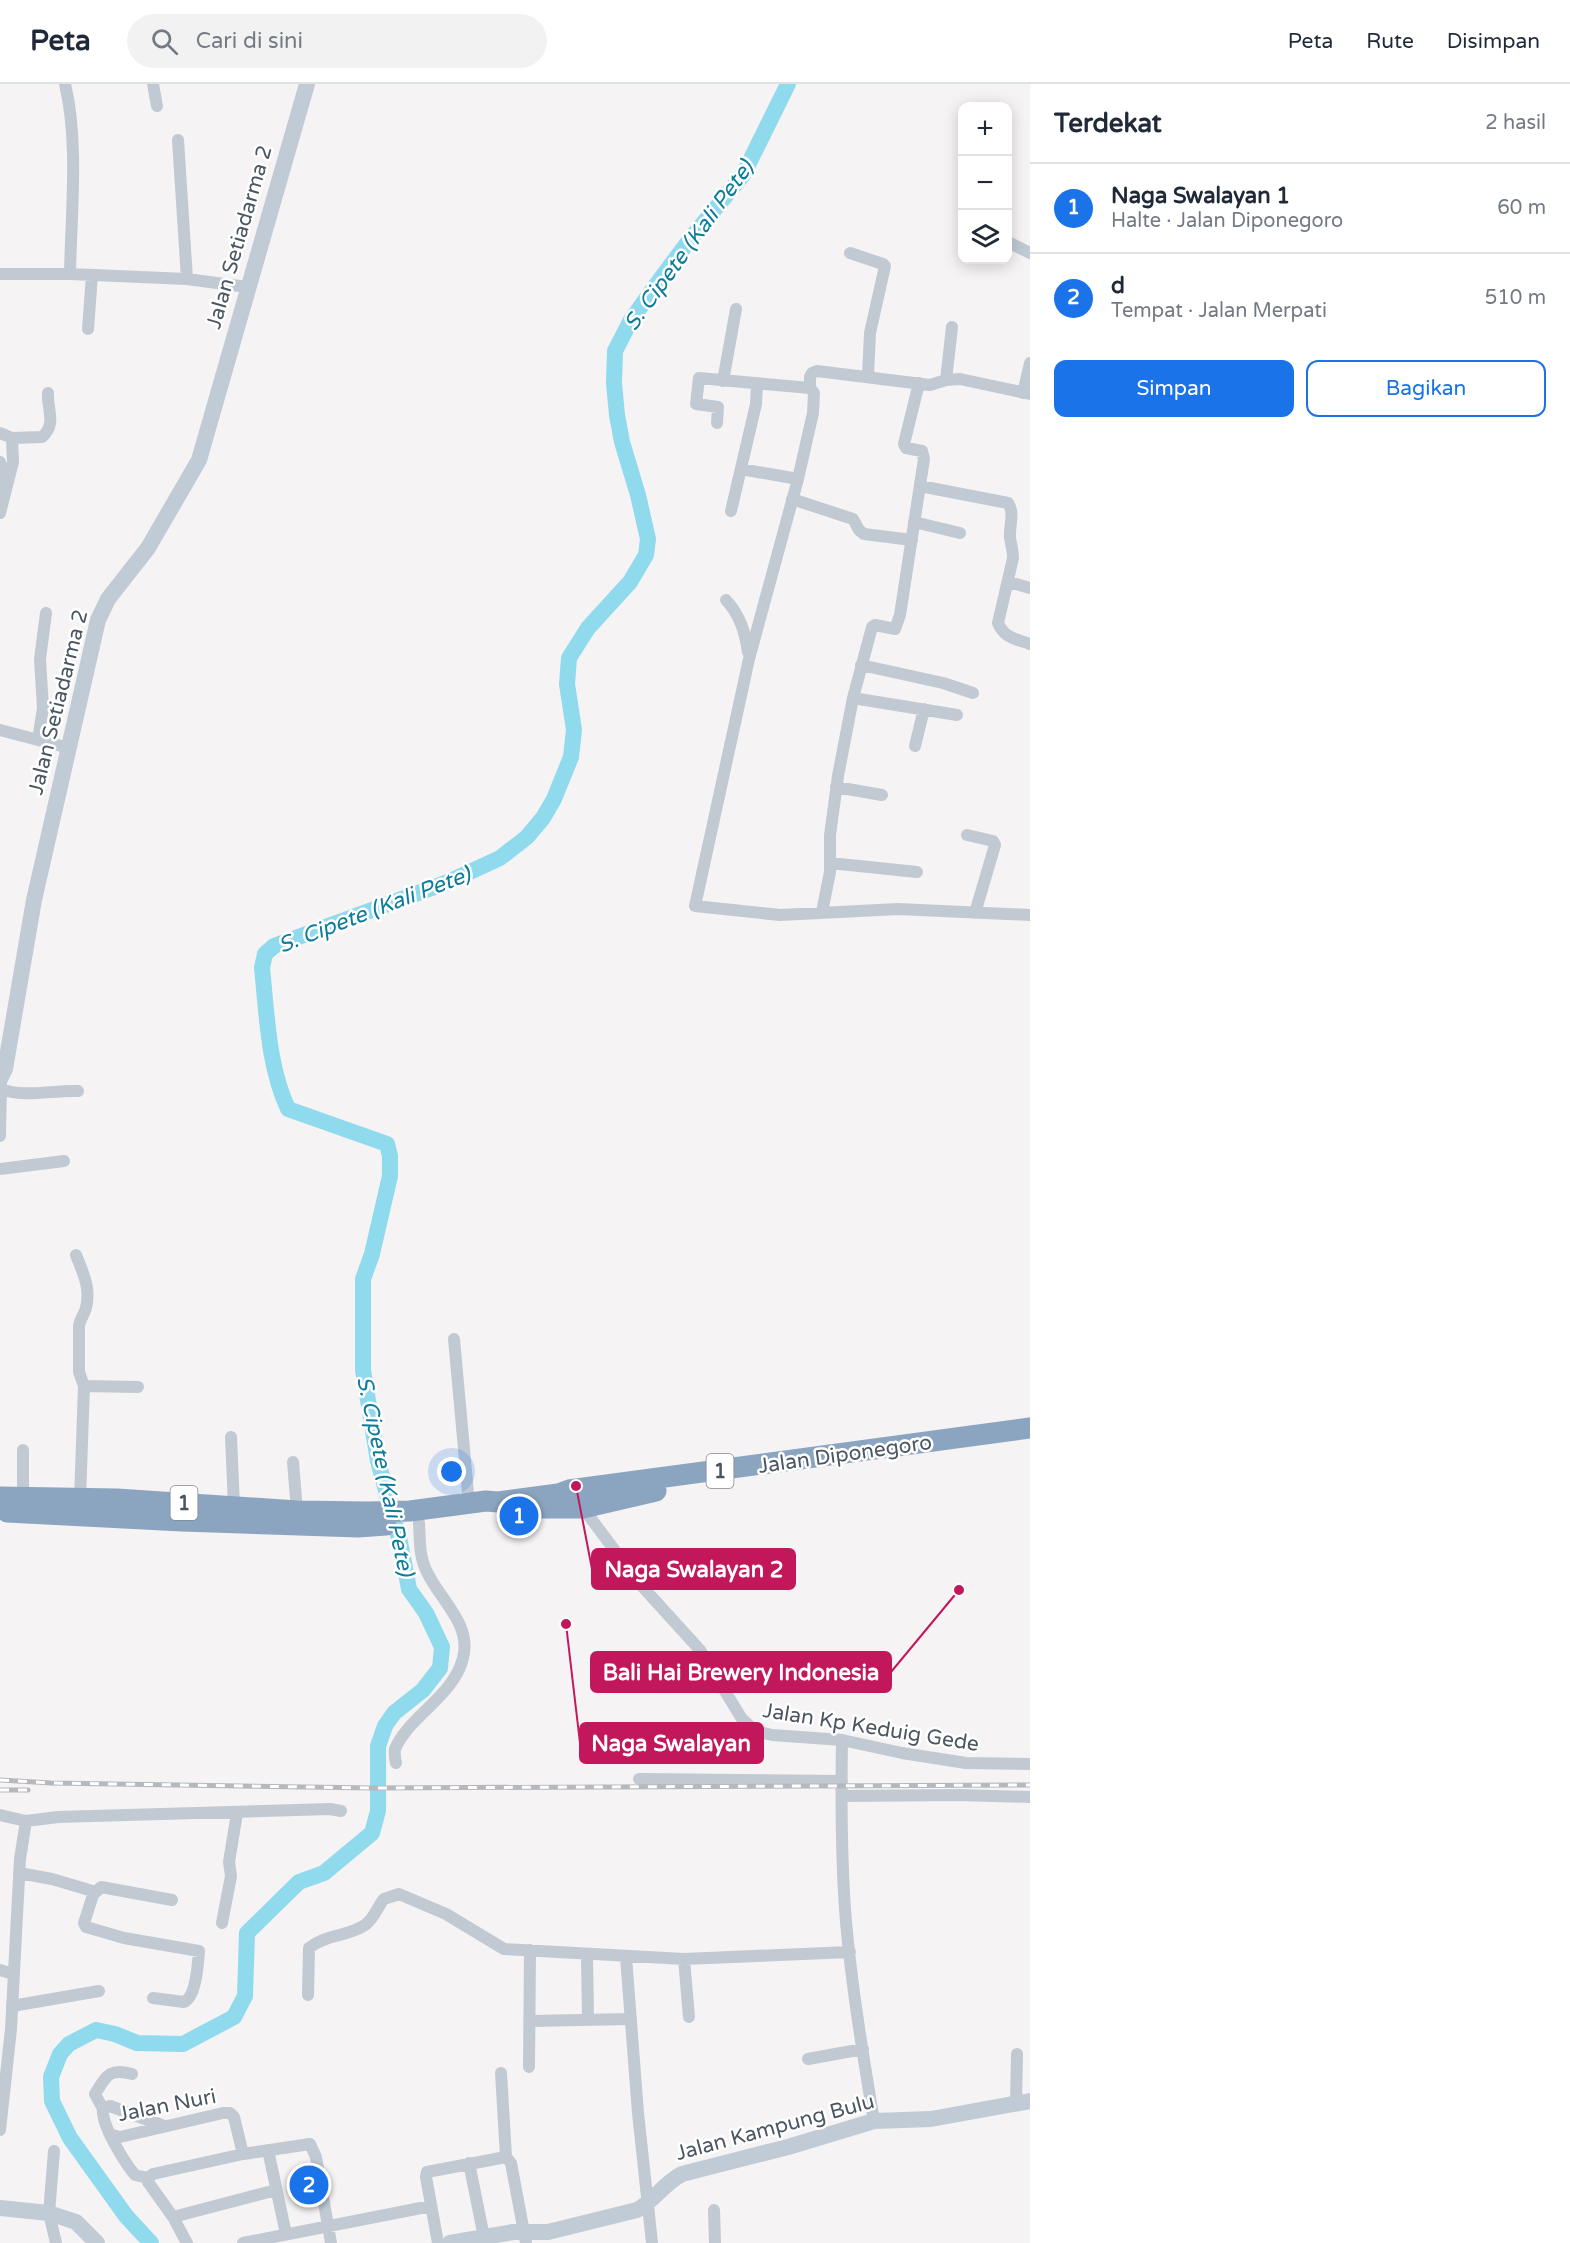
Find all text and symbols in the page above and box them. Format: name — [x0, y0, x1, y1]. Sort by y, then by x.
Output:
search box — [127, 14, 547, 68]
text: Peta — [30, 24, 91, 58]
icon: search — [148, 25, 181, 58]
text: Cari di sini — [196, 28, 303, 54]
text: Peta — [1288, 29, 1333, 54]
text: Rute — [1366, 29, 1414, 54]
text: Disimpan — [1447, 29, 1540, 54]
map controls — [958, 102, 1012, 264]
button: + — [958, 102, 1012, 156]
text: Terdekat — [1054, 108, 1162, 139]
text: 2 hasil — [1485, 111, 1546, 135]
street label: Jalan Setiadarma 2 — [201, 143, 278, 332]
water label: S. Cipete (Kali Pete) — [618, 154, 760, 336]
button: − — [958, 156, 1012, 210]
text: Naga Swalayan 1 — [1111, 183, 1290, 209]
text: 1 — [1067, 196, 1080, 220]
text: 60 m — [1497, 196, 1546, 220]
text: Halte · Jalan Diponegoro — [1111, 209, 1343, 233]
button: layers — [958, 210, 1012, 264]
text: d — [1111, 273, 1125, 299]
text: 2 — [1067, 286, 1080, 310]
text: 510 m — [1485, 286, 1546, 310]
text: Tempat · Jalan Merpati — [1111, 299, 1327, 323]
button: Simpan — [1054, 360, 1294, 417]
button: Bagikan — [1306, 360, 1546, 417]
street label: Jalan Setiadarma 2 — [23, 607, 94, 797]
water label: S. Cipete (Kali Pete) — [275, 861, 476, 959]
water label: S. Cipete (Kali Pete) — [351, 1374, 419, 1581]
street label: Jalan Diponegoro — [757, 1430, 933, 1479]
road number: 1 — [706, 1454, 734, 1488]
your location — [437, 1457, 466, 1486]
road number: 1 — [170, 1486, 198, 1520]
pin: 1 — [500, 1494, 538, 1538]
callout: Naga Swalayan 2 — [592, 1549, 795, 1589]
text: Naga Swalayan 2 — [604, 1557, 784, 1583]
callout: Bali Hai Brewery Indonesia — [591, 1652, 891, 1692]
text: Bali Hai Brewery Indonesia — [603, 1660, 879, 1686]
street label: Jalan Kp Keduig Gede — [761, 1698, 981, 1757]
callout: Naga Swalayan — [580, 1723, 763, 1763]
text: Naga Swalayan — [591, 1731, 751, 1757]
street label: Jalan Nuri — [116, 2084, 218, 2127]
street label: Jalan Kampung Bulu — [673, 2089, 877, 2166]
pin: 2 — [290, 2162, 328, 2208]

